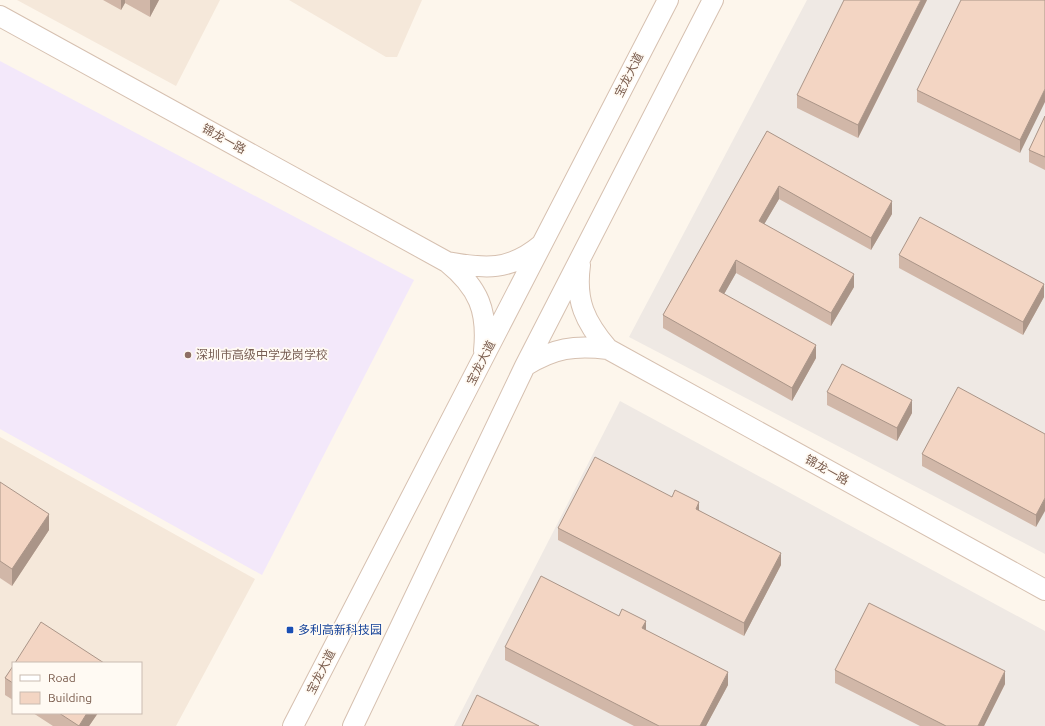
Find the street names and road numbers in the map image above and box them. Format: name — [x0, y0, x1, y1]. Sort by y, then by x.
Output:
street label: 宝龙大道 — [612, 50, 645, 99]
street label: 锦龙一路 — [200, 121, 248, 156]
street label: 宝龙大道 — [464, 338, 497, 387]
street label: 锦龙一路 — [803, 452, 851, 487]
street label: 宝龙大道 — [304, 647, 337, 696]

